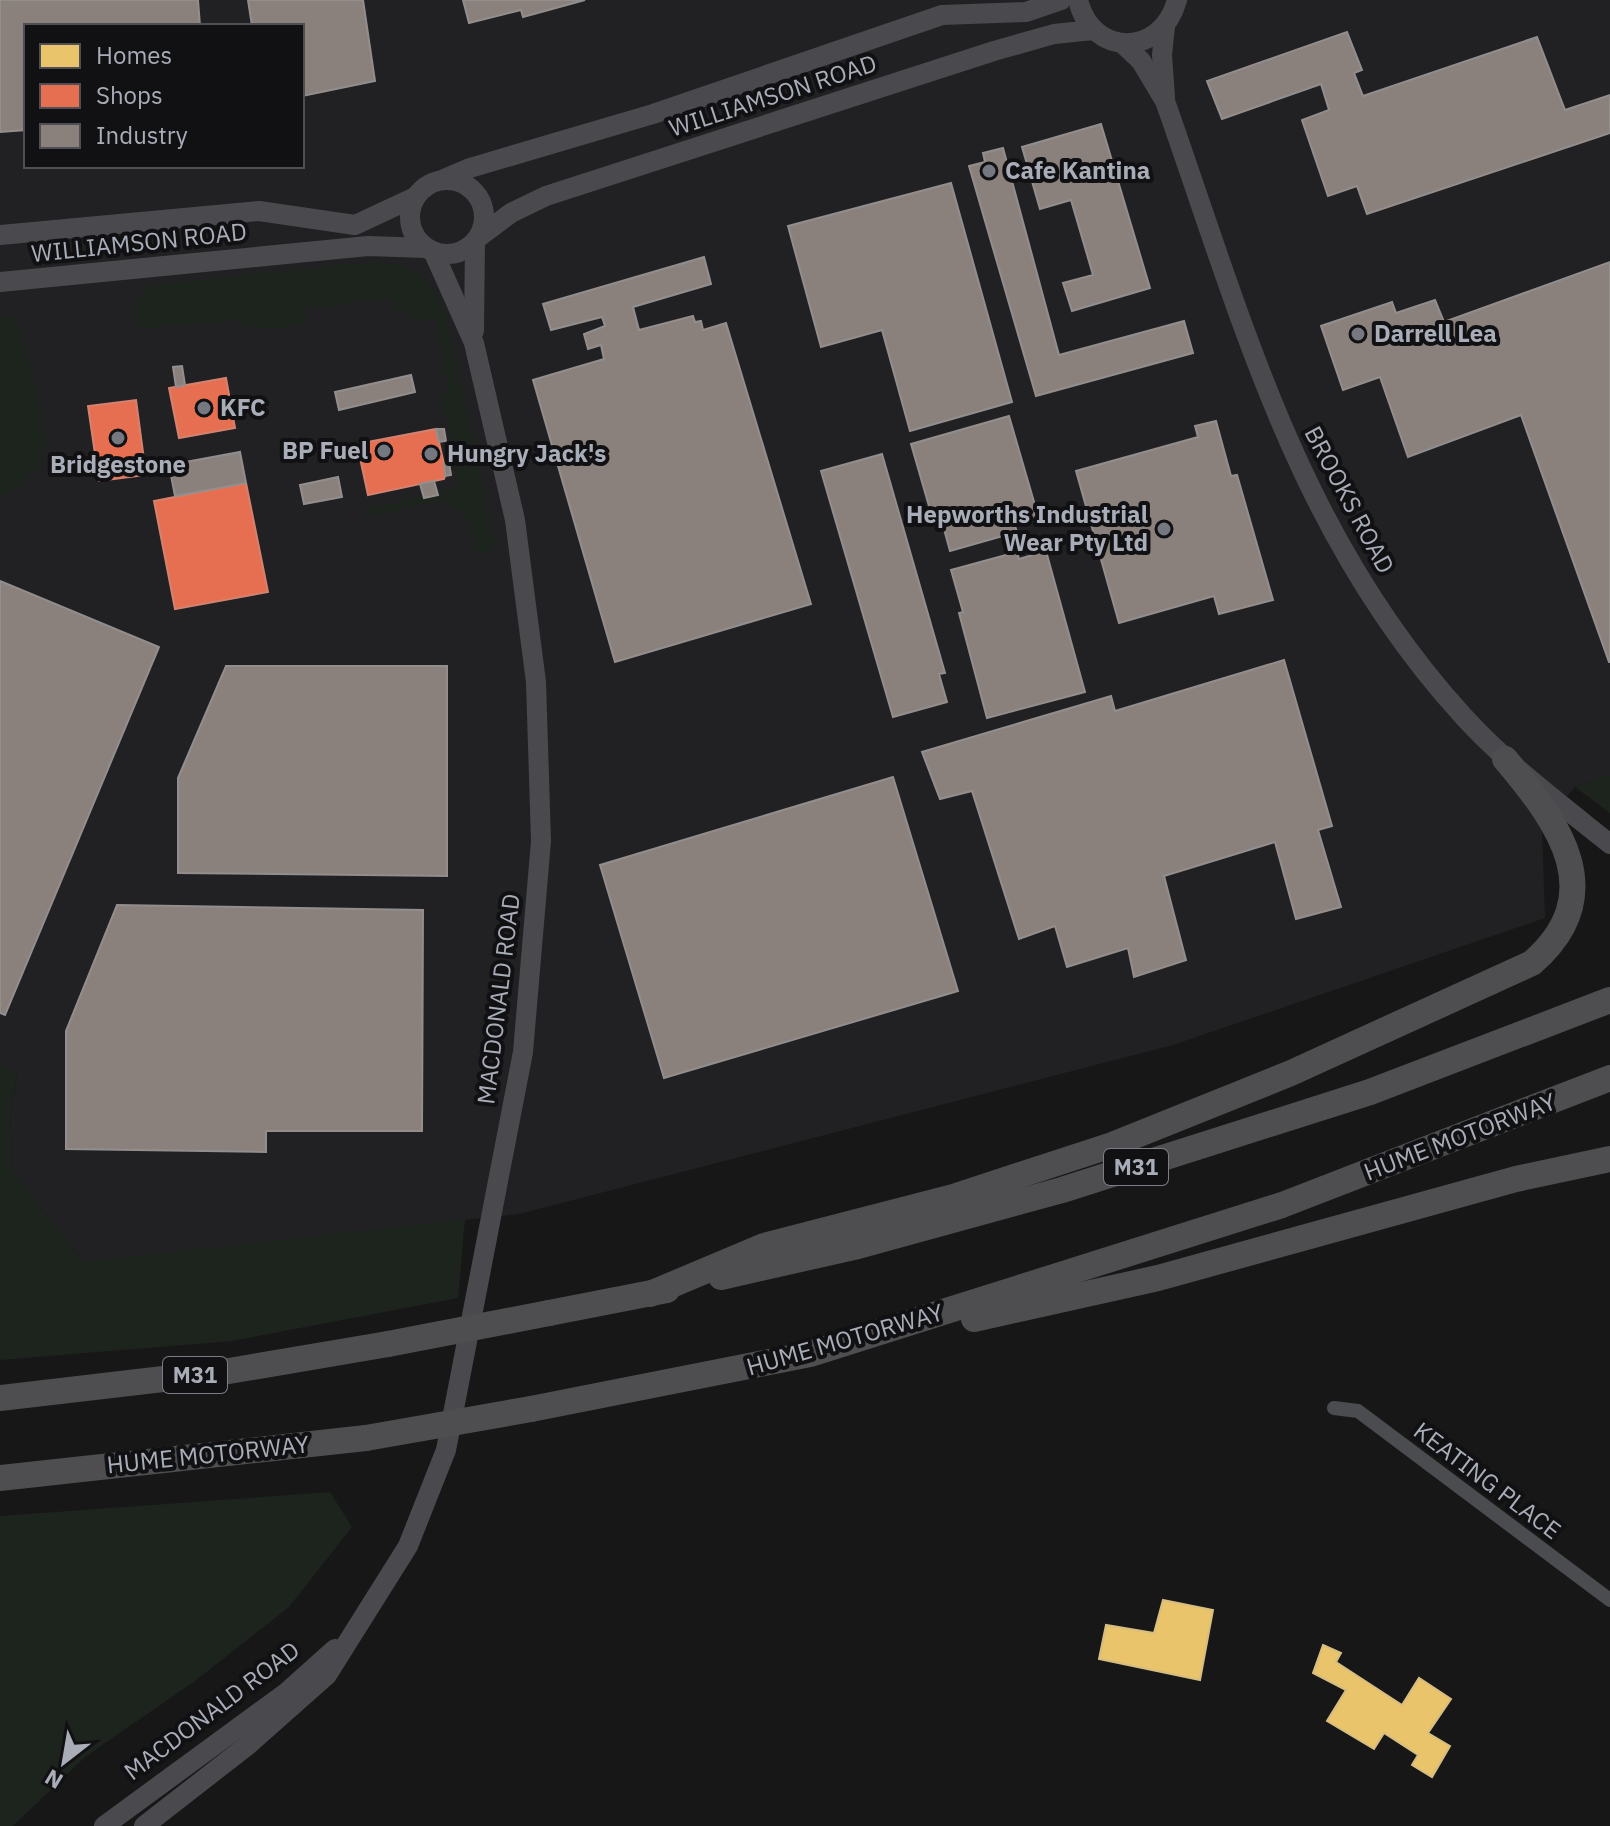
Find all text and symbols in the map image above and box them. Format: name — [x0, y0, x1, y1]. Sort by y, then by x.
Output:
legend — [24, 24, 304, 168]
text: Homes — [96, 39, 172, 71]
street label: WILLIAMSON ROAD — [665, 46, 880, 144]
text: Shops — [96, 79, 163, 111]
text: Industry — [96, 119, 188, 151]
place label: Cafe Kantina — [1005, 154, 1150, 186]
marker: Cafe Kantina — [980, 162, 998, 180]
street label: WILLIAMSON ROAD — [30, 215, 248, 269]
place label: Darrell Lea — [1374, 317, 1497, 349]
marker: Darrell Lea — [1349, 325, 1367, 343]
place label: KFC — [220, 391, 266, 423]
marker: KFC — [195, 399, 213, 417]
street label: BROOKS ROAD — [1298, 420, 1402, 579]
marker: Bridgestone — [109, 429, 127, 447]
place label: BP Fuel — [282, 434, 368, 466]
place label: Hungry Jack's — [447, 437, 606, 469]
marker: BP Fuel — [375, 442, 393, 460]
marker: Hungry Jack's — [422, 445, 440, 463]
place label: Bridgestone — [50, 448, 186, 480]
place label: Hepworths Industrial Wear Pty Ltd — [906, 498, 1148, 558]
marker: Hepworths Industrial Wear Pty Ltd — [1155, 520, 1173, 538]
street label: MACDONALD ROAD — [469, 892, 527, 1106]
street label: HUME MOTORWAY — [1359, 1085, 1560, 1187]
road number: M31 — [1104, 1149, 1168, 1185]
street label: HUME MOTORWAY — [743, 1296, 947, 1382]
road number: M31 — [163, 1357, 227, 1393]
street label: KEATING PLACE — [1408, 1414, 1568, 1546]
street label: HUME MOTORWAY — [105, 1427, 311, 1481]
street label: MACDONALD ROAD — [117, 1634, 306, 1787]
north arrow — [24, 1722, 104, 1802]
text: N — [39, 1763, 68, 1796]

